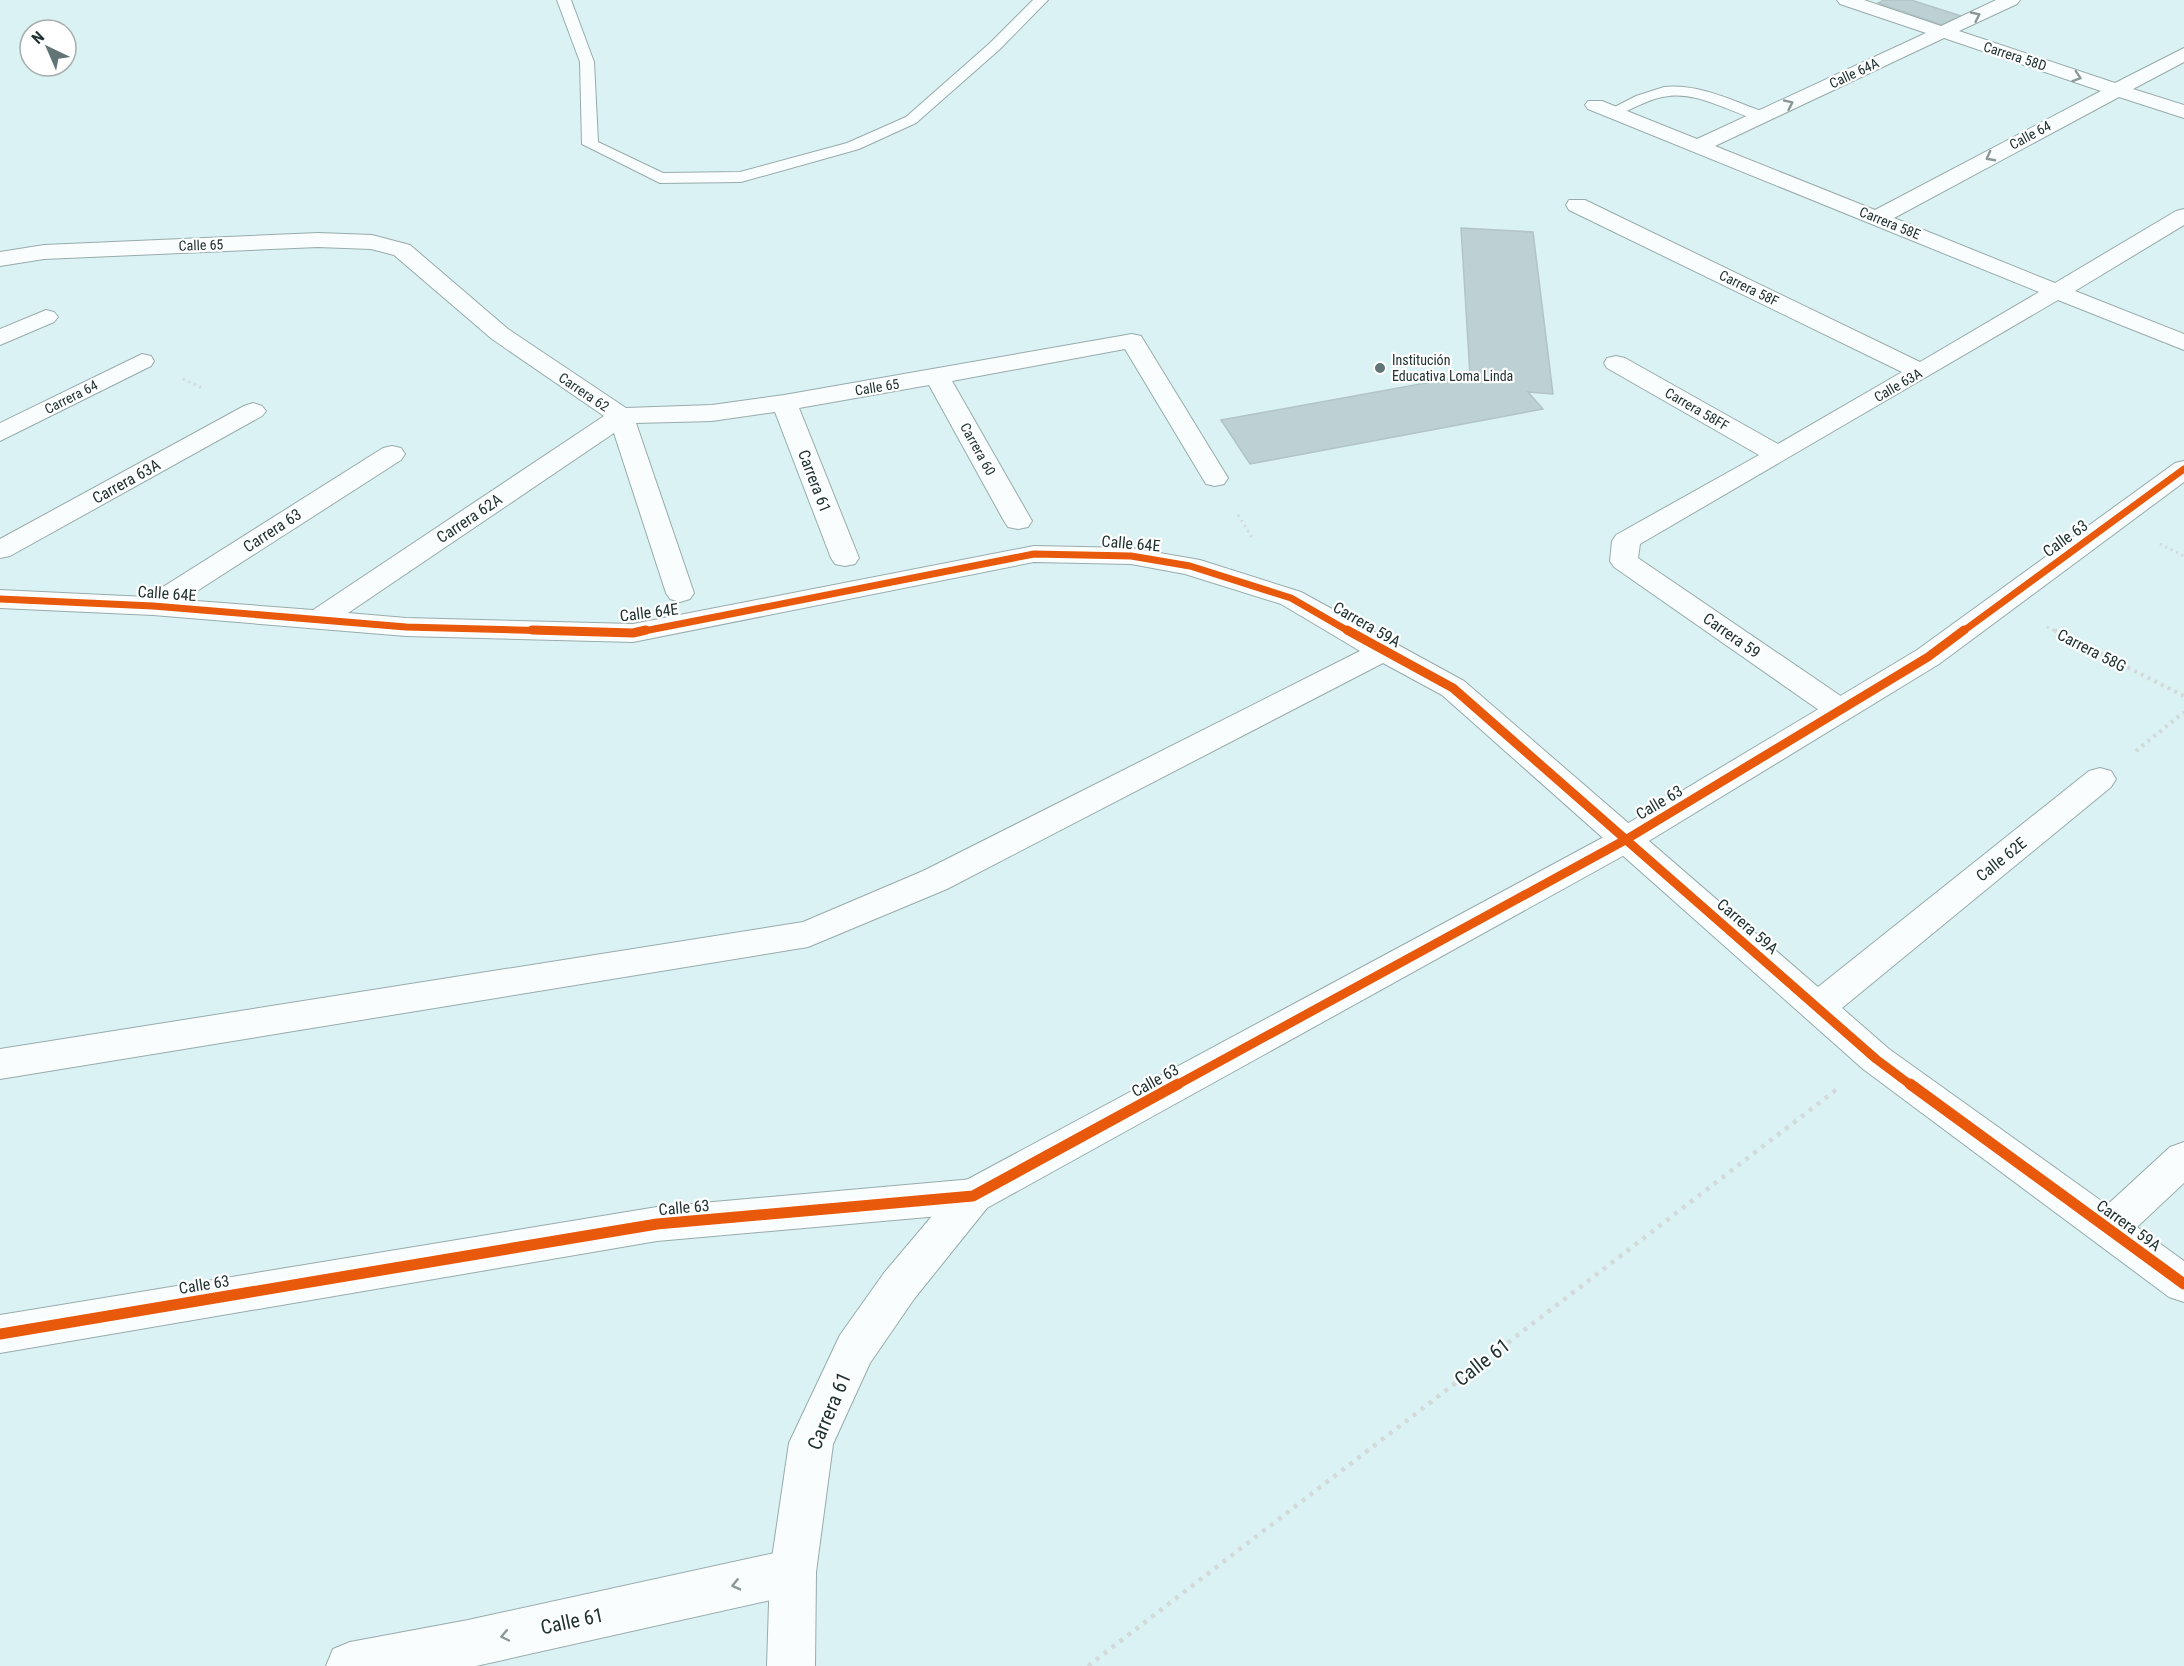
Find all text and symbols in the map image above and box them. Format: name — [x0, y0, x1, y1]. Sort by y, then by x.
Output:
one-way arrow — [1970, 12, 1981, 24]
north arrow — [18, 18, 78, 78]
text: N — [28, 27, 48, 48]
street label: Carrera 58D — [1981, 38, 2049, 74]
street label: Calle 64A — [1827, 55, 1881, 91]
one-way arrow — [2071, 69, 2082, 82]
one-way arrow — [1782, 99, 1793, 111]
street label: Calle 64 — [2007, 117, 2054, 153]
one-way arrow — [1986, 150, 1997, 161]
street label: Carrera 58E — [1857, 204, 1923, 242]
street label: Calle 65 — [178, 236, 224, 254]
street label: Carrera 58F — [1717, 267, 1782, 309]
place label: Institución Educativa Loma Linda — [1392, 352, 1513, 384]
marker: Institución Educativa Loma Linda — [1373, 361, 1387, 375]
street label: Calle 63A — [1871, 365, 1925, 405]
street label: Carrera 62 — [556, 369, 612, 415]
street label: Calle 65 — [854, 376, 900, 398]
street label: Carrera 64 — [42, 377, 100, 417]
street label: Carrera 58FF — [1662, 384, 1732, 434]
street label: Carrera 60 — [957, 420, 999, 478]
street label: Carrera 61 — [794, 447, 835, 515]
street label: Carrera 63A — [89, 455, 164, 508]
street label: Carrera 62A — [433, 490, 506, 547]
street label: Carrera 63 — [240, 505, 305, 556]
street label: Calle 63 — [2039, 516, 2092, 561]
street label: Calle 64E — [1101, 531, 1161, 556]
street label: Calle 64E — [137, 582, 197, 605]
street label: Carrera 59A — [1330, 598, 1404, 651]
street label: Calle 64E — [619, 599, 680, 626]
street label: Carrera 59 — [1699, 609, 1764, 662]
street label: Carrera 58G — [2054, 625, 2129, 676]
street label: Calle 63 — [1632, 781, 1686, 824]
street label: Calle 62E — [1972, 833, 2030, 885]
street label: Carrera 59A — [1713, 895, 1782, 958]
street label: Calle 63 — [1128, 1060, 1182, 1101]
street label: Calle 63 — [658, 1196, 710, 1219]
street label: Carrera 59A — [2093, 1196, 2165, 1255]
street label: Calle 63 — [177, 1271, 231, 1298]
street label: Calle 61 — [1449, 1333, 1515, 1391]
street label: Carrera 61 — [802, 1369, 856, 1453]
one-way arrow — [731, 1578, 741, 1591]
street label: Calle 61 — [538, 1603, 606, 1639]
one-way arrow — [500, 1629, 510, 1642]

